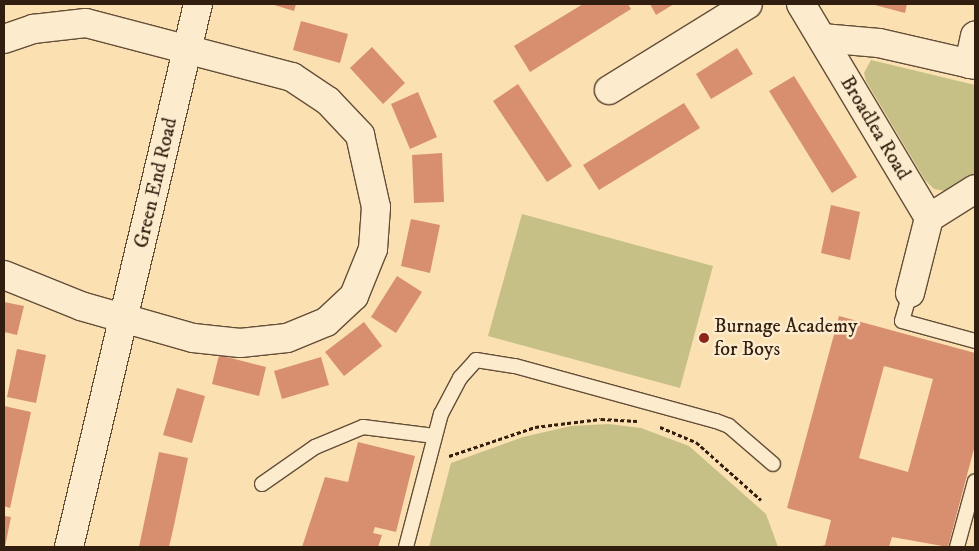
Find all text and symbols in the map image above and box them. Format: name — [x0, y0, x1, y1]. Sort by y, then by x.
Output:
street label: Broadlea Road — [835, 72, 915, 184]
street label: Green End Road — [129, 116, 183, 250]
place label: Burnage Academy for Boys — [714, 314, 857, 361]
marker: Burnage Academy for Boys — [698, 332, 710, 344]

